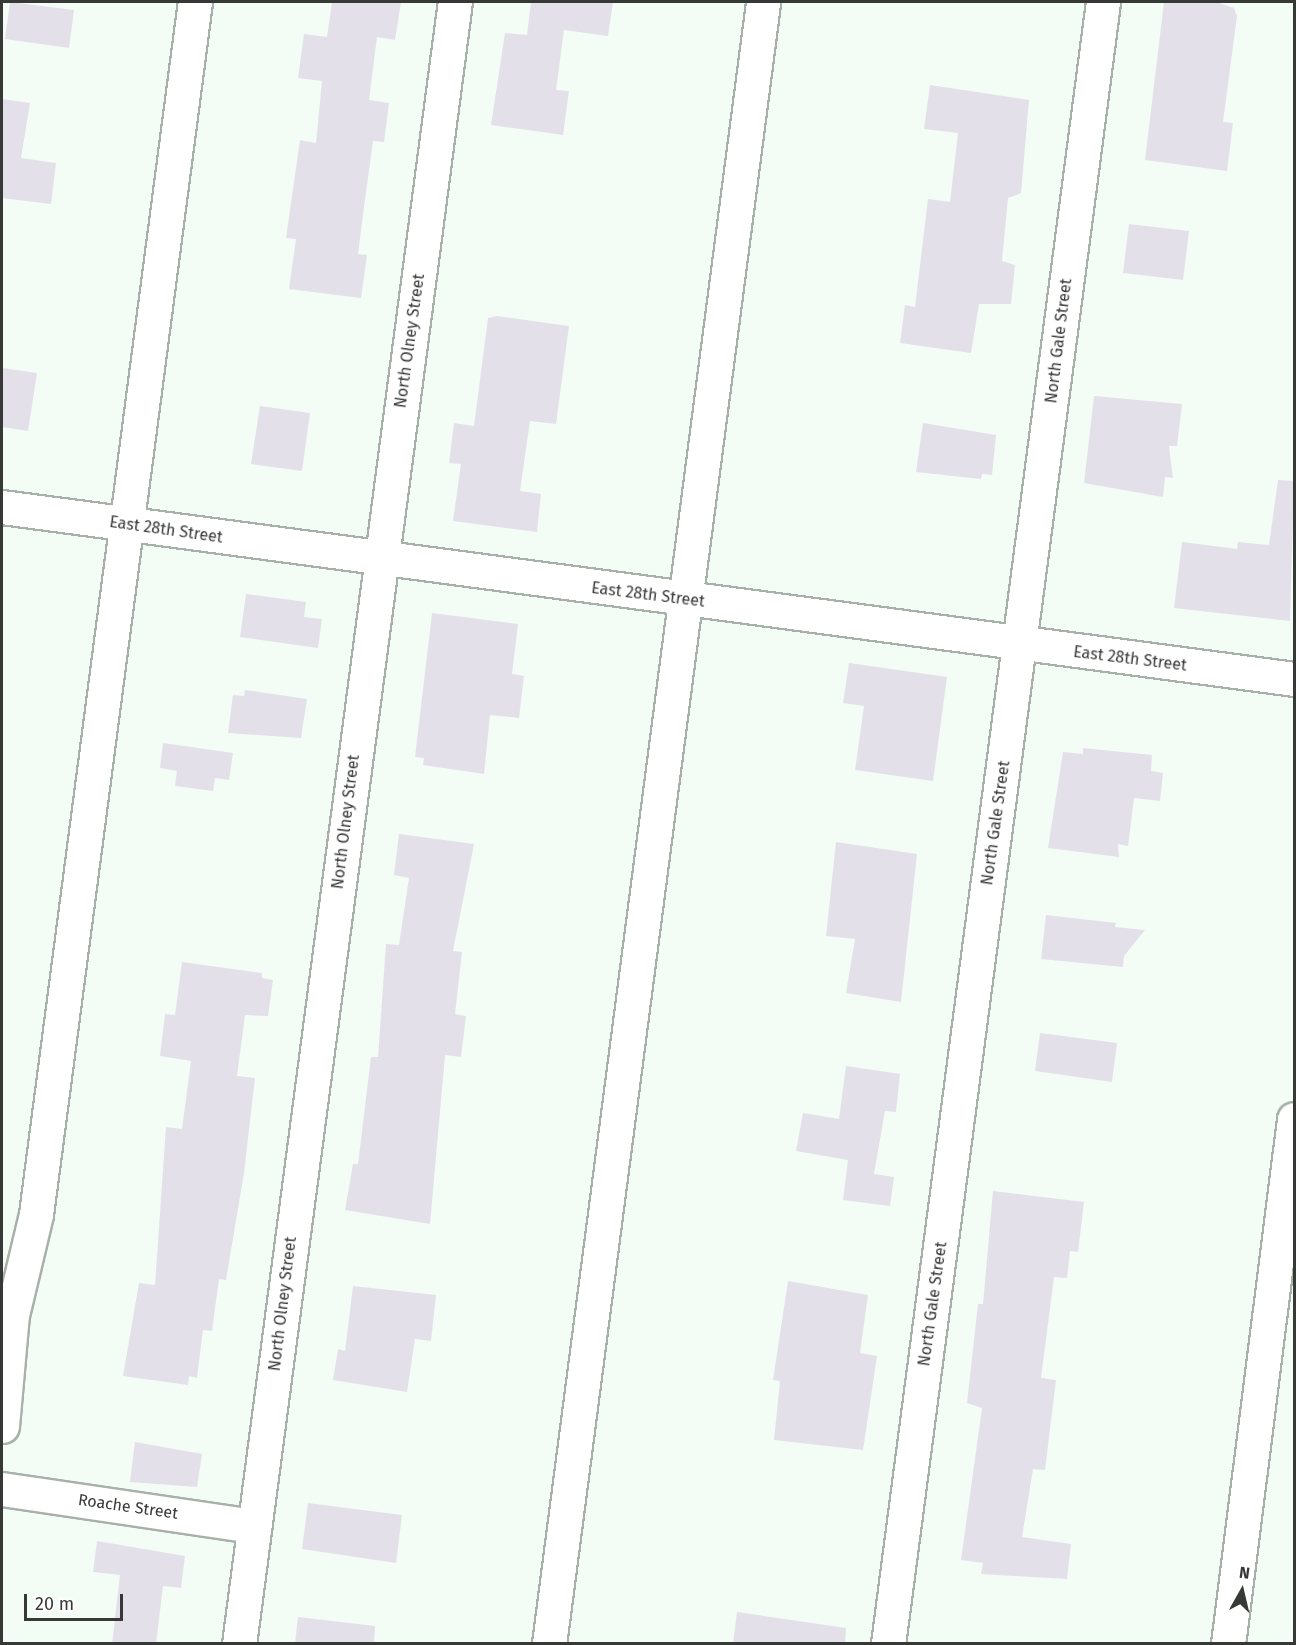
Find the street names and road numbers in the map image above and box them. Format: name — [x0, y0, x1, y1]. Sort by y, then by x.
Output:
street label: North Olney Street — [391, 273, 429, 409]
street label: North Gale Street — [1042, 278, 1076, 404]
street label: East 28th Street — [108, 513, 224, 547]
street label: East 28th Street — [590, 579, 706, 611]
street label: East 28th Street — [1072, 643, 1188, 675]
street label: North Olney Street — [328, 754, 364, 890]
street label: North Gale Street — [978, 760, 1014, 886]
street label: North Olney Street — [265, 1236, 301, 1372]
street label: North Gale Street — [915, 1241, 951, 1367]
street label: Roache Street — [77, 1490, 179, 1524]

